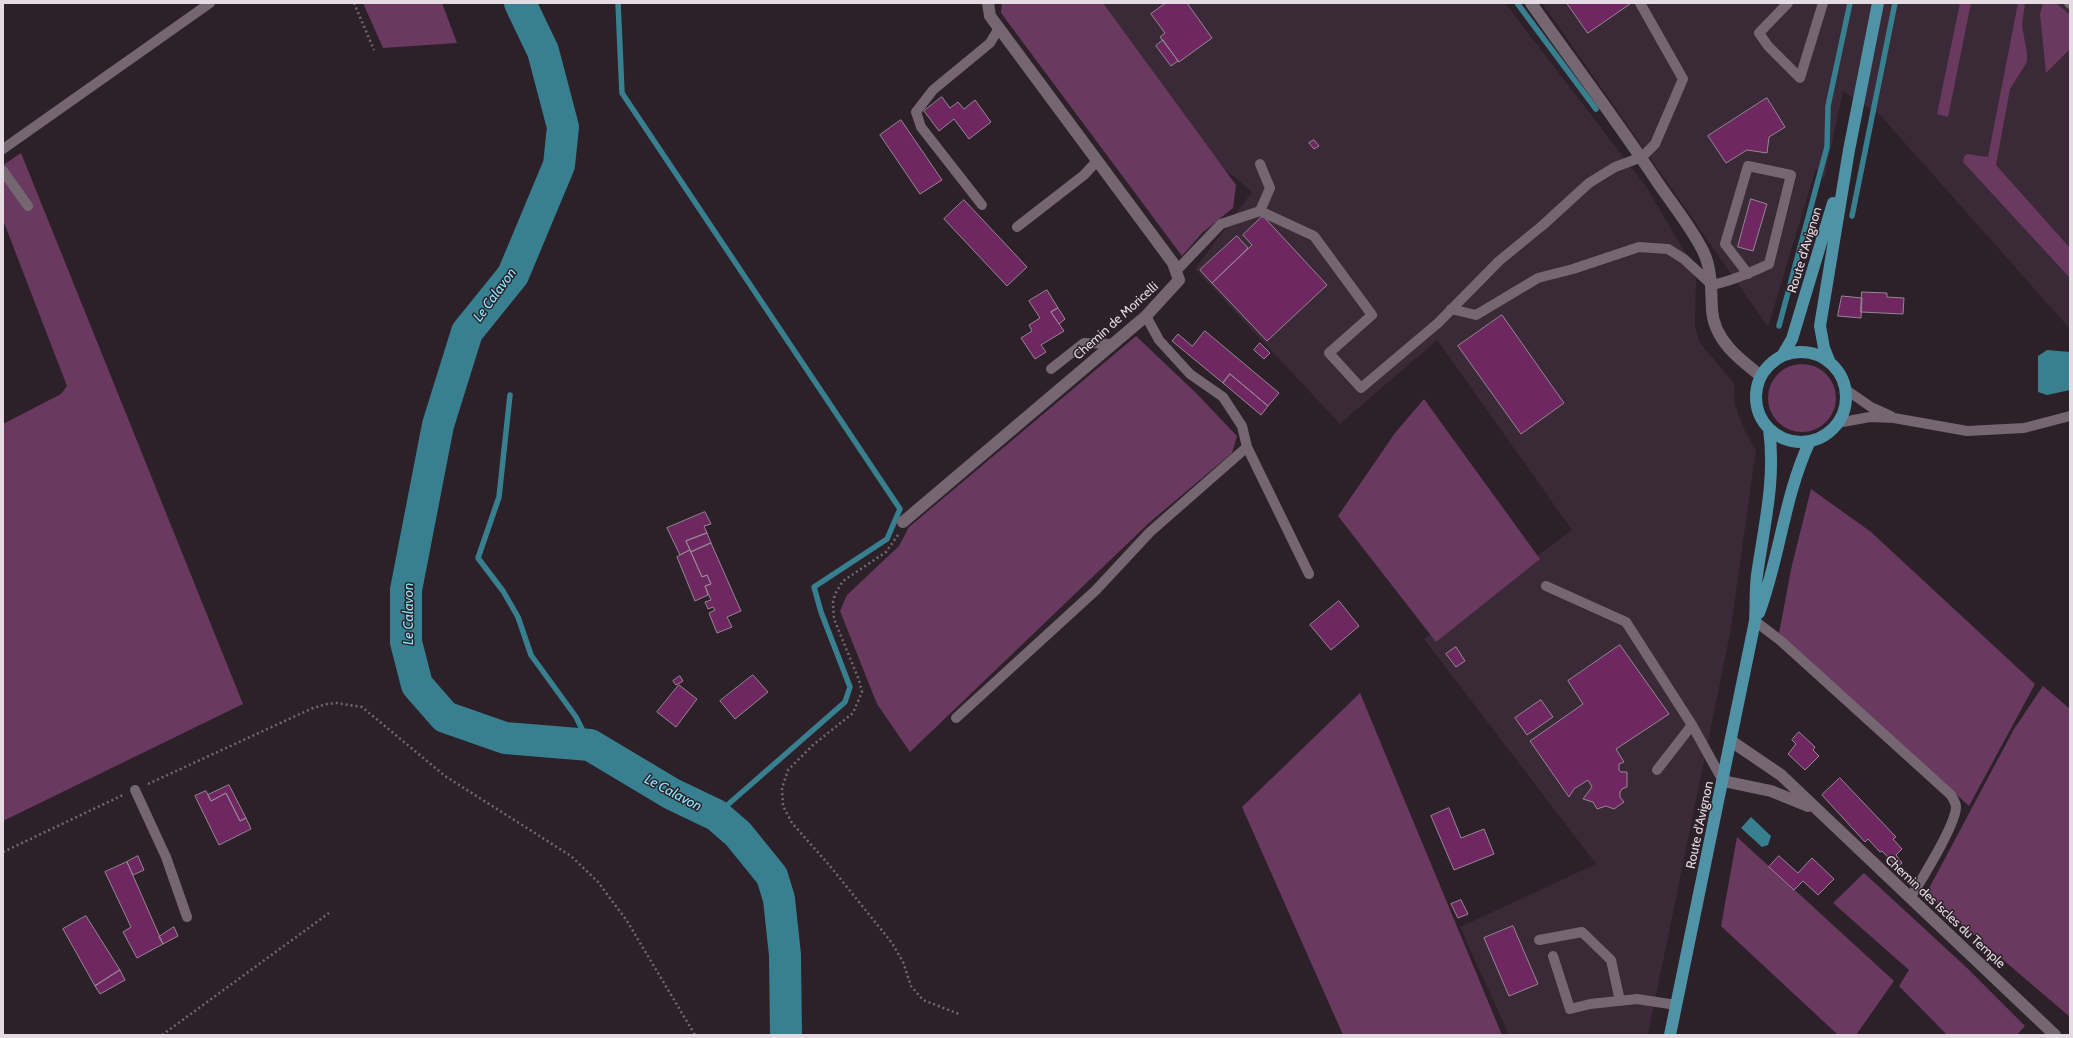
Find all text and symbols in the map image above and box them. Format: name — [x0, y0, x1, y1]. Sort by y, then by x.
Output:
street label: Route d'Avignon — [1784, 205, 1826, 295]
water label: Le Calavon — [470, 265, 520, 325]
street label: Chemin de Moricelli — [1070, 279, 1162, 363]
water label: Le Calavon — [401, 583, 417, 645]
water label: Le Calavon — [642, 771, 704, 815]
street label: Route d'Avignon — [1683, 780, 1717, 870]
street label: Chemin des Iscles du Temple — [1882, 852, 2008, 972]

